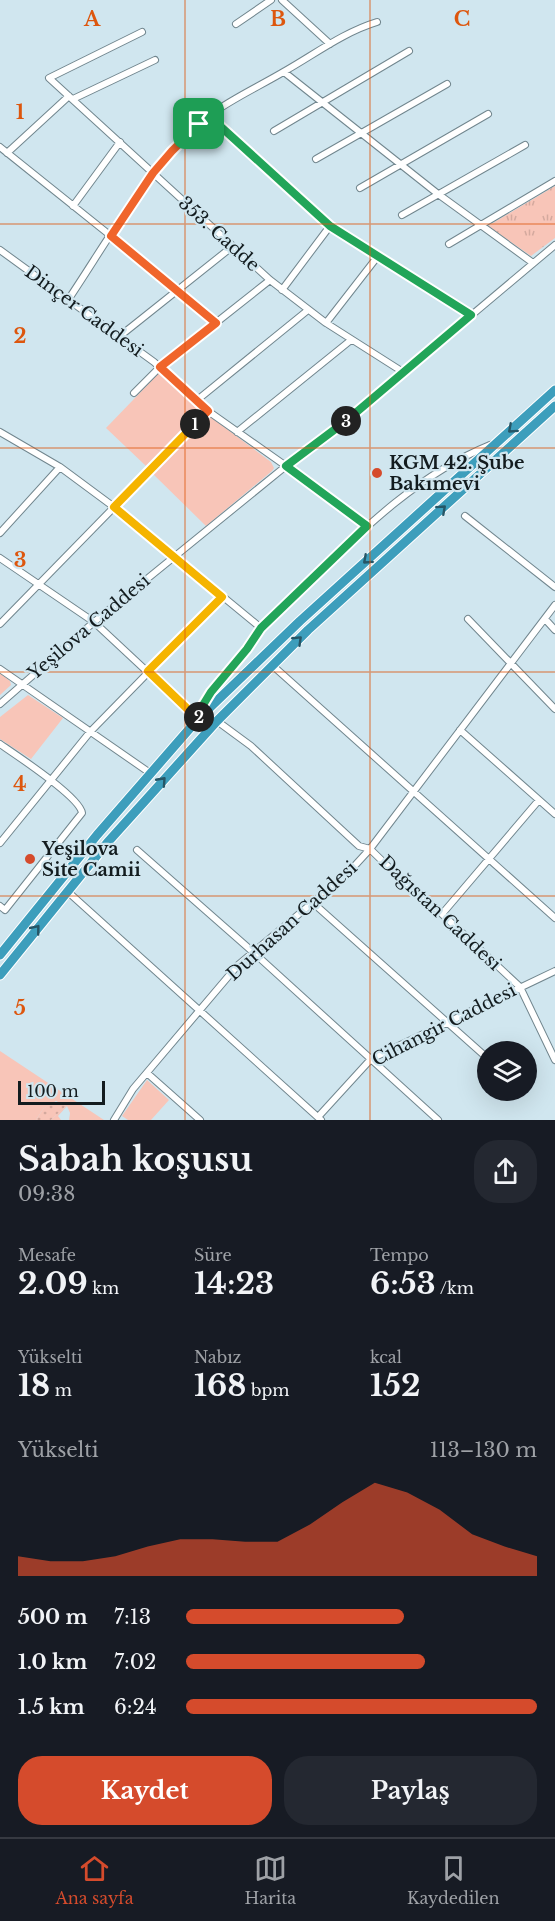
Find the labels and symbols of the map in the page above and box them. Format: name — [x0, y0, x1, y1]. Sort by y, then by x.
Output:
text: A — [83, 7, 101, 31]
text: B — [270, 7, 286, 31]
text: C — [454, 7, 470, 31]
pin — [173, 98, 224, 149]
text: 1 — [16, 100, 25, 124]
street label: 353. Cadde — [174, 192, 264, 276]
street label: Dinçer Caddesi — [20, 261, 148, 361]
text: 2 — [13, 324, 27, 348]
pin: 3 — [331, 406, 361, 436]
pin: 1 — [180, 409, 210, 439]
one-way arrow — [508, 422, 518, 433]
place label: KGM 42. Şube Bakımevi — [389, 452, 525, 495]
marker: KGM 42. Şube Bakımevi — [370, 466, 384, 480]
one-way arrow — [435, 505, 445, 516]
text: 3 — [14, 548, 26, 572]
one-way arrow — [363, 553, 374, 564]
street label: Yeşilova Caddesi — [23, 570, 154, 685]
one-way arrow — [290, 637, 301, 648]
pin: 2 — [184, 702, 214, 732]
text: 4 — [13, 772, 27, 796]
one-way arrow — [155, 777, 166, 788]
place label: Yeşilova Site Camii — [41, 838, 141, 881]
street label: Dağıstan Caddesi — [375, 851, 505, 975]
marker: Yeşilova Site Camii — [23, 852, 37, 866]
street label: Durhasan Caddesi — [222, 857, 362, 985]
one-way arrow — [29, 925, 40, 936]
street label: Cihangir Caddesi — [368, 979, 520, 1071]
text: 5 — [14, 996, 26, 1020]
scale bar — [18, 1078, 105, 1106]

